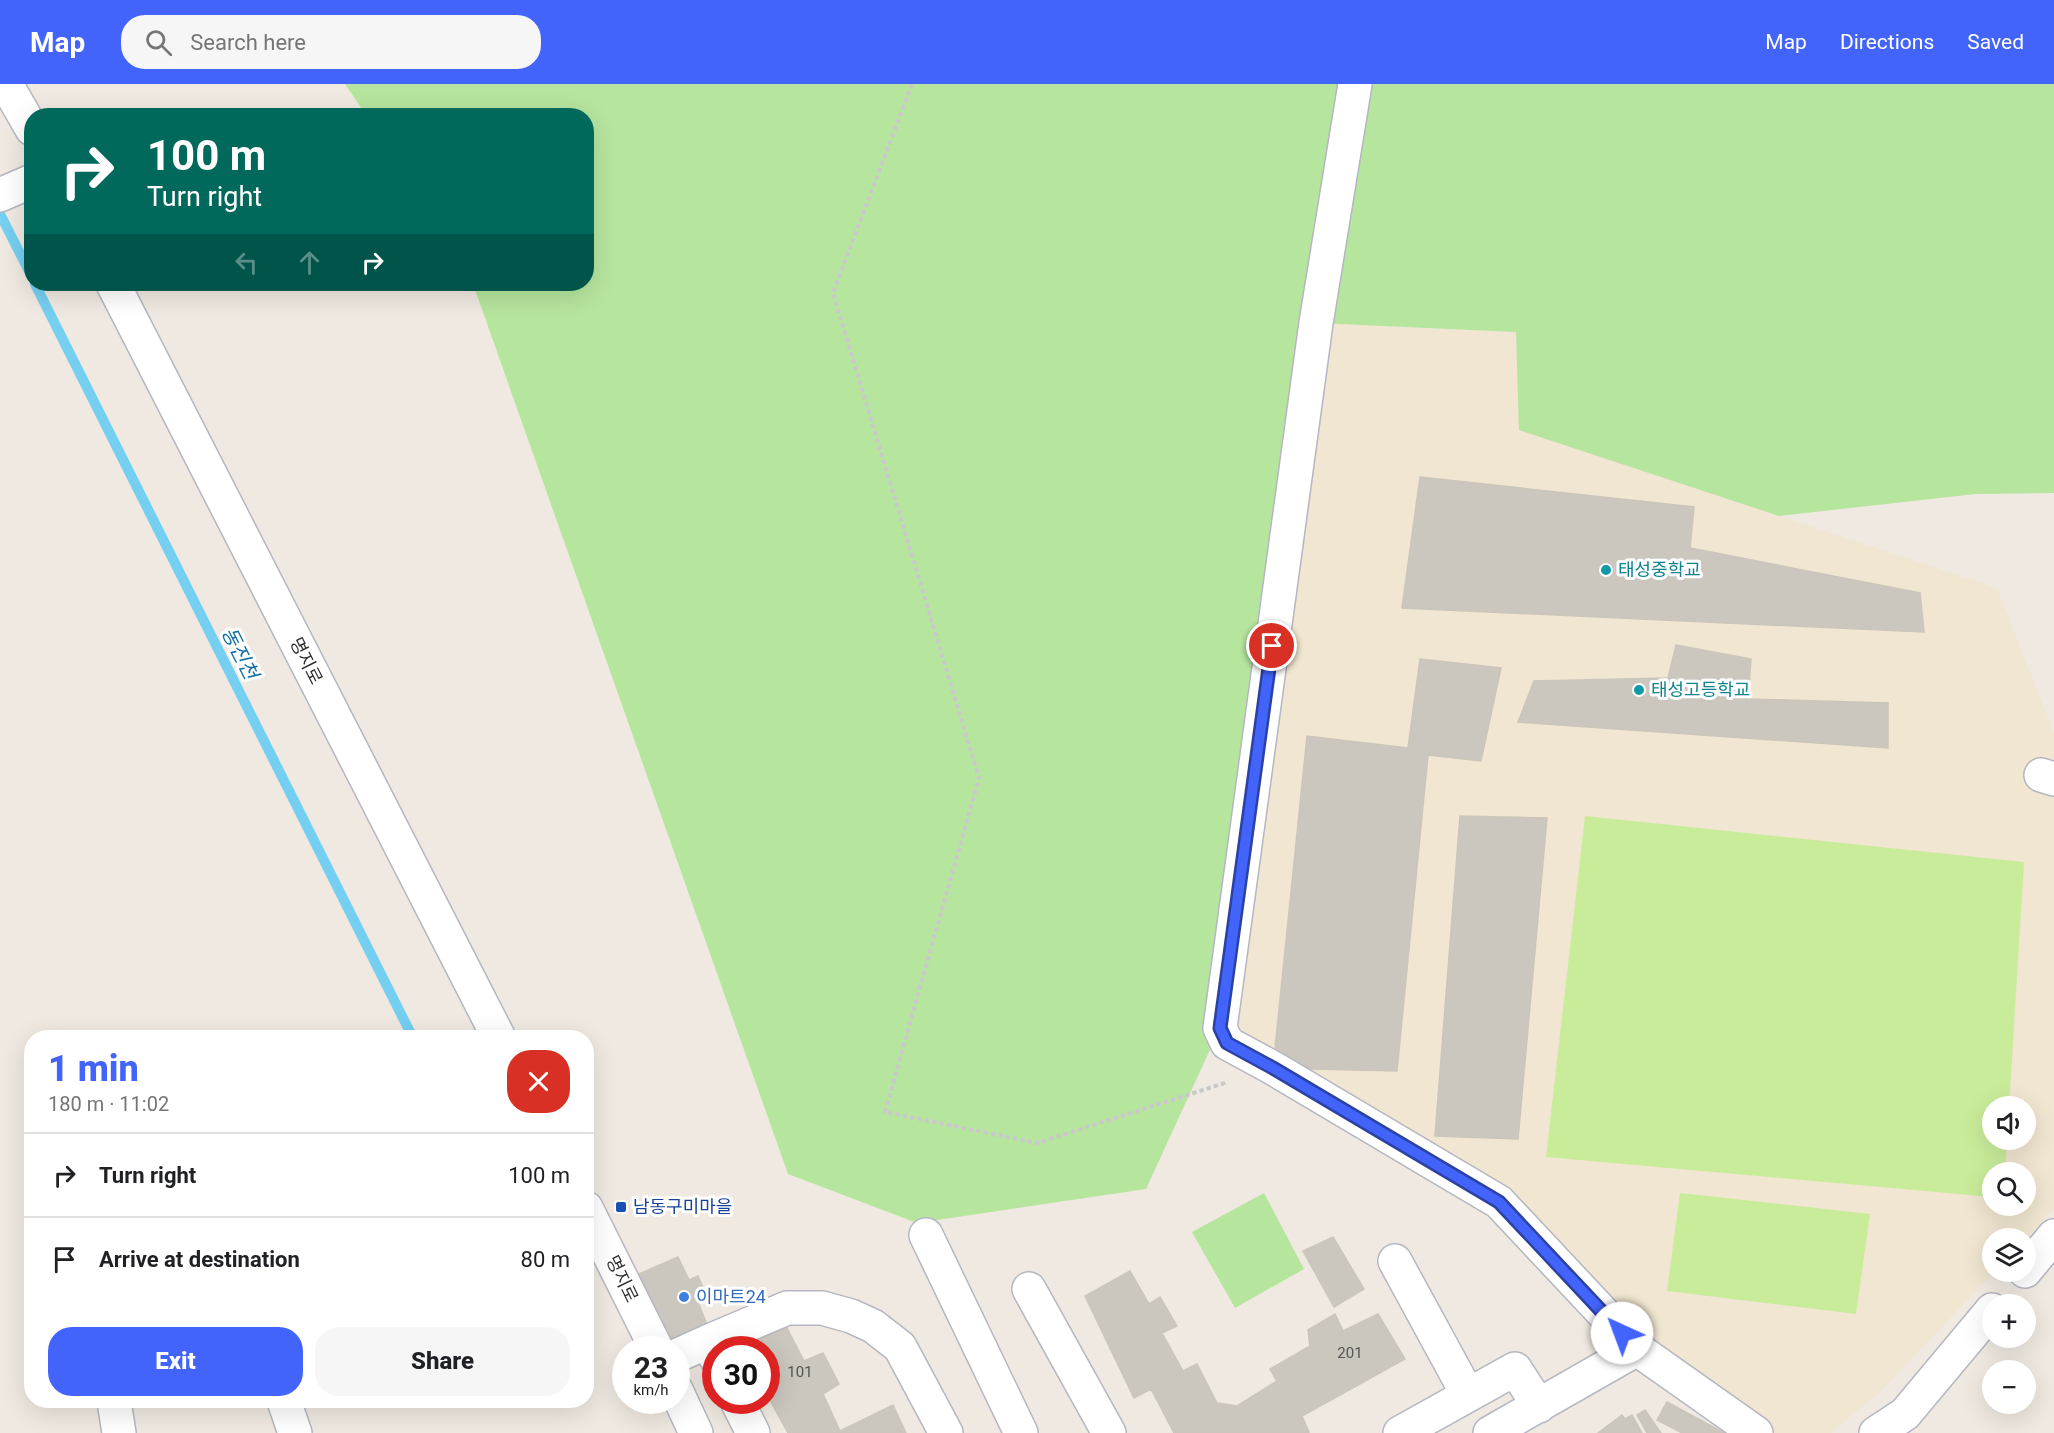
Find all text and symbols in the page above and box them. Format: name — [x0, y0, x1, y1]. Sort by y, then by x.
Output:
search box — [121, 15, 541, 69]
text: Map — [30, 26, 85, 59]
icon: search — [142, 26, 175, 59]
text: Search here — [190, 30, 306, 55]
text: Map — [1765, 30, 1807, 54]
text: Directions — [1840, 30, 1934, 54]
text: Saved — [1967, 30, 2024, 54]
text: 100 m — [147, 131, 266, 180]
icon: right — [48, 132, 126, 210]
text: Turn right — [147, 181, 262, 213]
icon: left — [230, 246, 263, 279]
icon: ahead — [293, 246, 326, 279]
icon: right — [356, 246, 389, 279]
place label: 태성중학교 — [1618, 559, 1701, 580]
marker: 태성중학교 — [1599, 563, 1613, 577]
pin — [1246, 620, 1297, 671]
water label: 동진천 — [217, 623, 264, 685]
icon: arrive — [1255, 629, 1288, 662]
street label: 명지로 — [286, 634, 327, 688]
place label: 태성고등학교 — [1651, 679, 1750, 700]
marker: 태성고등학교 — [1632, 683, 1646, 697]
text: 1 min — [48, 1048, 139, 1090]
button: close — [507, 1050, 570, 1113]
text: 180 m · 11:02 — [48, 1092, 169, 1116]
map controls — [1982, 1096, 2036, 1414]
button: sound — [1982, 1096, 2036, 1150]
icon: right — [48, 1159, 81, 1192]
button: search — [1982, 1162, 2036, 1216]
text: Turn right — [99, 1163, 196, 1188]
text: 100 m — [508, 1163, 570, 1188]
place label: 남동구미마을 — [633, 1196, 732, 1217]
marker: 남동구미마을 — [614, 1200, 628, 1214]
button: layers — [1982, 1228, 2036, 1282]
icon: arrive — [48, 1243, 81, 1276]
text: Arrive at destination — [99, 1247, 300, 1272]
text: 80 m — [521, 1247, 570, 1272]
street label: 명지로 — [602, 1252, 643, 1306]
place label: 이마트24 — [696, 1286, 766, 1307]
marker: 이마트24 — [677, 1290, 691, 1304]
button: + — [1982, 1294, 2036, 1348]
position arrow — [1590, 1301, 1654, 1365]
button: Exit — [48, 1327, 303, 1396]
button: Share — [315, 1327, 570, 1396]
speed limit sign: 30 — [702, 1336, 780, 1414]
house number: 201 — [1337, 1344, 1363, 1362]
text: 23 — [634, 1350, 668, 1385]
button: − — [1982, 1360, 2036, 1414]
house number: 101 — [787, 1363, 813, 1381]
text: km/h — [633, 1381, 669, 1399]

